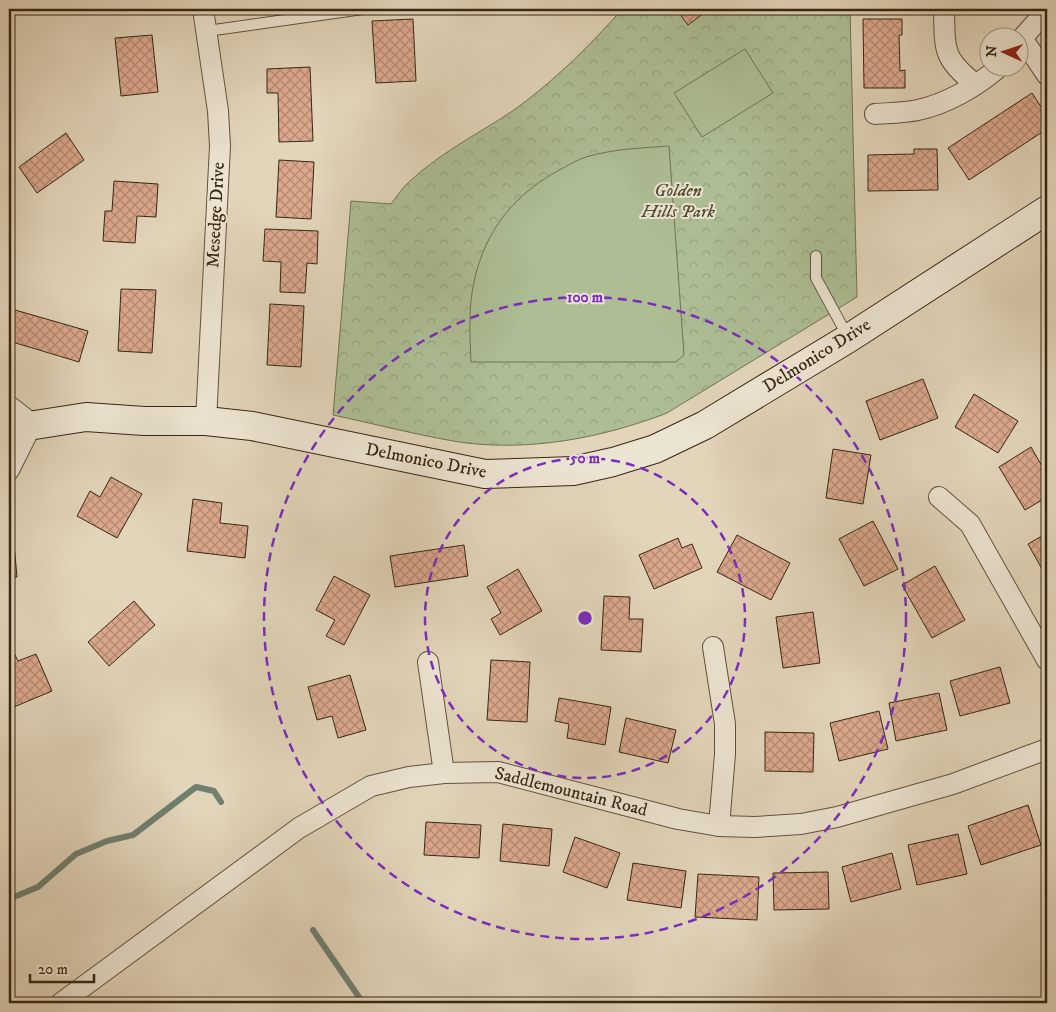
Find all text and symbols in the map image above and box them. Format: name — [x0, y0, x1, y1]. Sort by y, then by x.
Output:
north arrow — [978, 28, 1028, 78]
text: N — [983, 45, 1001, 58]
street label: Mesedge Drive — [202, 161, 230, 269]
park label: Golden Hills Park — [640, 180, 715, 223]
text: 100 m — [567, 288, 604, 307]
street label: Delmonico Drive — [759, 314, 875, 398]
street label: Delmonico Drive — [364, 438, 488, 484]
text: 50 m — [569, 449, 601, 468]
centre of rings — [576, 609, 594, 627]
street label: Saddlemountain Road — [492, 762, 650, 822]
scale bar — [30, 952, 94, 984]
text: 20 m — [38, 960, 68, 979]

